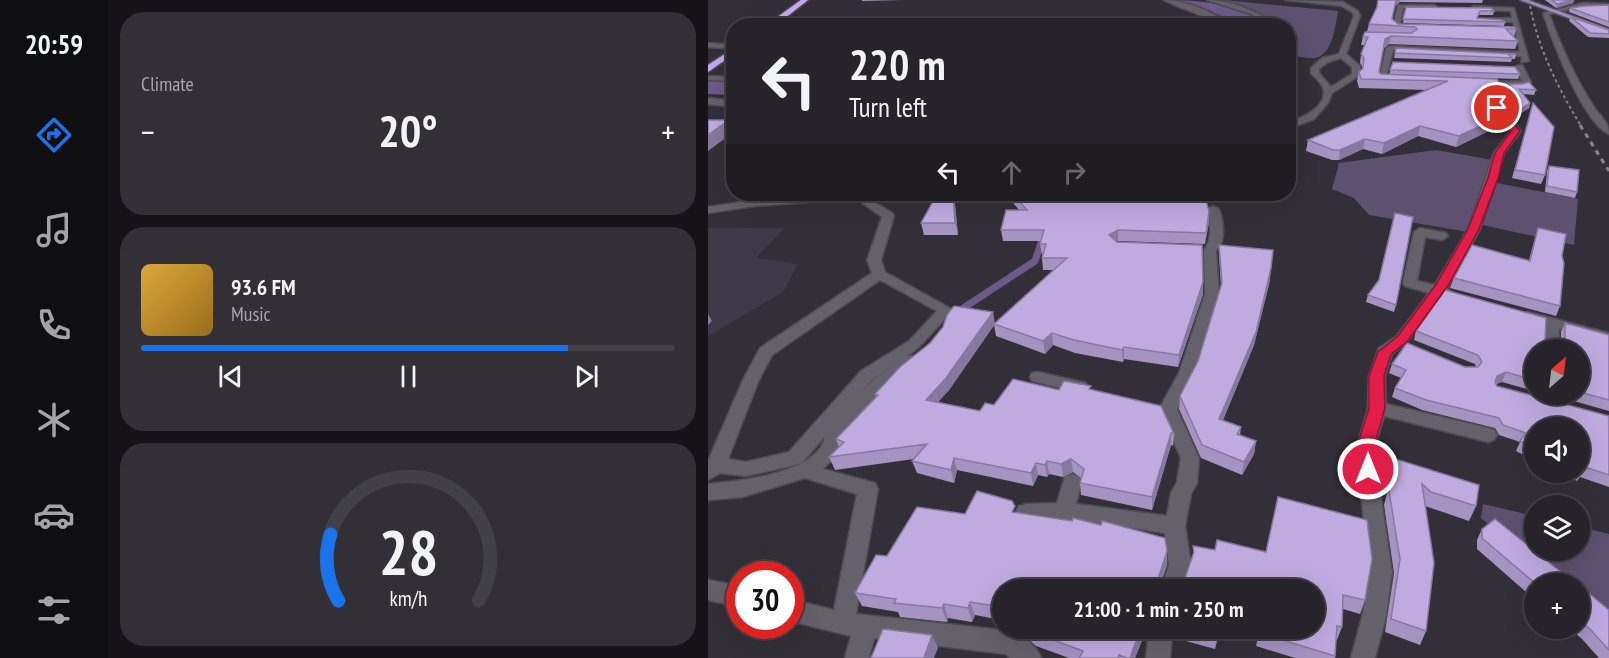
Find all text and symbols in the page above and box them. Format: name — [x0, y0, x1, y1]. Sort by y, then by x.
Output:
text: 20:59 — [25, 27, 83, 61]
text: 220 m — [849, 37, 946, 92]
icon: left — [750, 42, 828, 120]
text: Climate — [141, 71, 194, 97]
pin — [1471, 82, 1522, 133]
text: Turn left — [849, 90, 927, 124]
icon: arrive — [1480, 91, 1513, 124]
text: 20° — [378, 101, 438, 159]
text: − — [141, 110, 155, 153]
text: + — [661, 110, 675, 153]
icon: directions — [33, 114, 75, 156]
icon: left — [932, 156, 965, 189]
icon: ahead — [995, 156, 1028, 189]
icon: right — [1058, 156, 1091, 189]
icon: music — [33, 209, 75, 251]
text: 93.6 FM — [231, 273, 296, 301]
text: Music — [231, 301, 271, 327]
icon: phone — [33, 304, 75, 346]
north arrow — [1524, 339, 1590, 405]
map controls — [1524, 339, 1590, 639]
icon: previous — [214, 360, 247, 393]
icon: pause — [392, 360, 425, 393]
icon: next — [570, 360, 603, 393]
icon: climate — [33, 399, 75, 441]
button: sound — [1524, 417, 1590, 483]
position arrow — [1336, 437, 1400, 501]
icon: car — [33, 494, 75, 536]
button: layers — [1524, 495, 1590, 561]
text: 28 — [378, 512, 438, 593]
speed limit sign: 30 — [726, 561, 804, 639]
button: + — [1524, 573, 1590, 639]
text: km/h — [389, 585, 427, 613]
icon: filters — [33, 589, 75, 631]
text: 21:00 · 1 min · 250 m — [1073, 595, 1244, 623]

